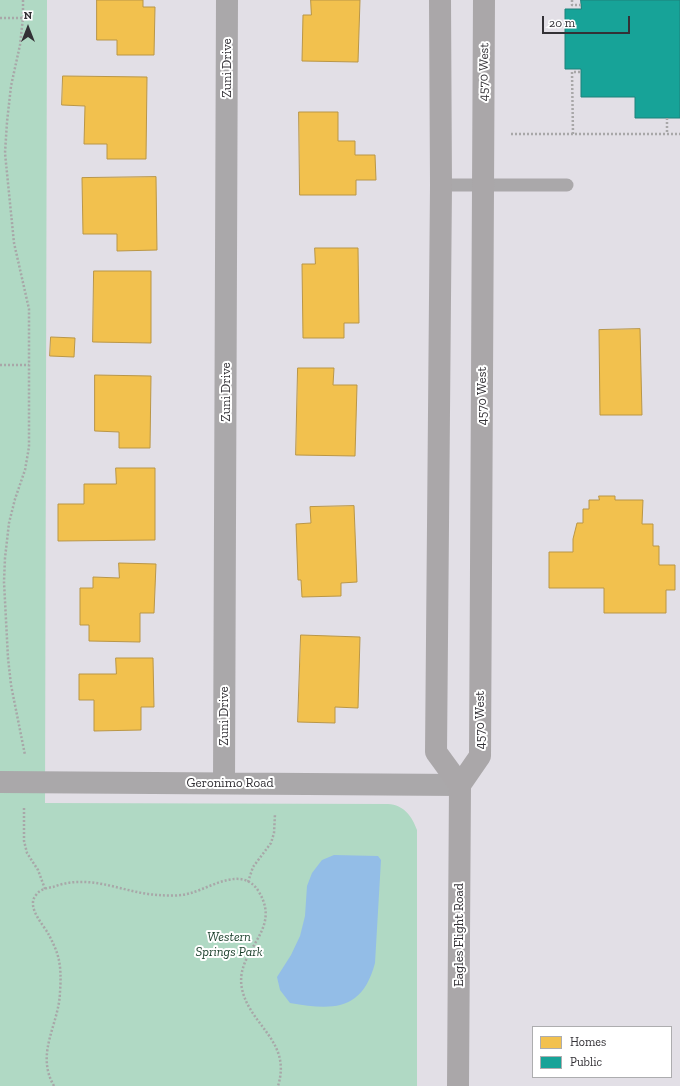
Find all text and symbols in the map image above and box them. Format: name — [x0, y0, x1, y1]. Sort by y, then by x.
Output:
north arrow — [8, 8, 48, 48]
scale bar — [544, 8, 632, 34]
text: N — [24, 9, 32, 22]
text: 20 m — [549, 16, 575, 30]
street label: Zuni Drive — [219, 38, 235, 98]
street label: 4570 West — [476, 43, 492, 101]
street label: Zuni Drive — [218, 362, 234, 422]
street label: 4570 West — [474, 367, 490, 425]
street label: Zuni Drive — [216, 686, 232, 746]
street label: 4570 West — [472, 691, 488, 749]
street label: Geronimo Road — [186, 775, 274, 791]
street label: Eagles Flight Road — [451, 883, 467, 987]
park label: Western Springs Park — [195, 929, 263, 960]
legend — [532, 1026, 672, 1078]
text: Homes — [570, 1035, 606, 1049]
text: Public — [570, 1055, 602, 1069]

